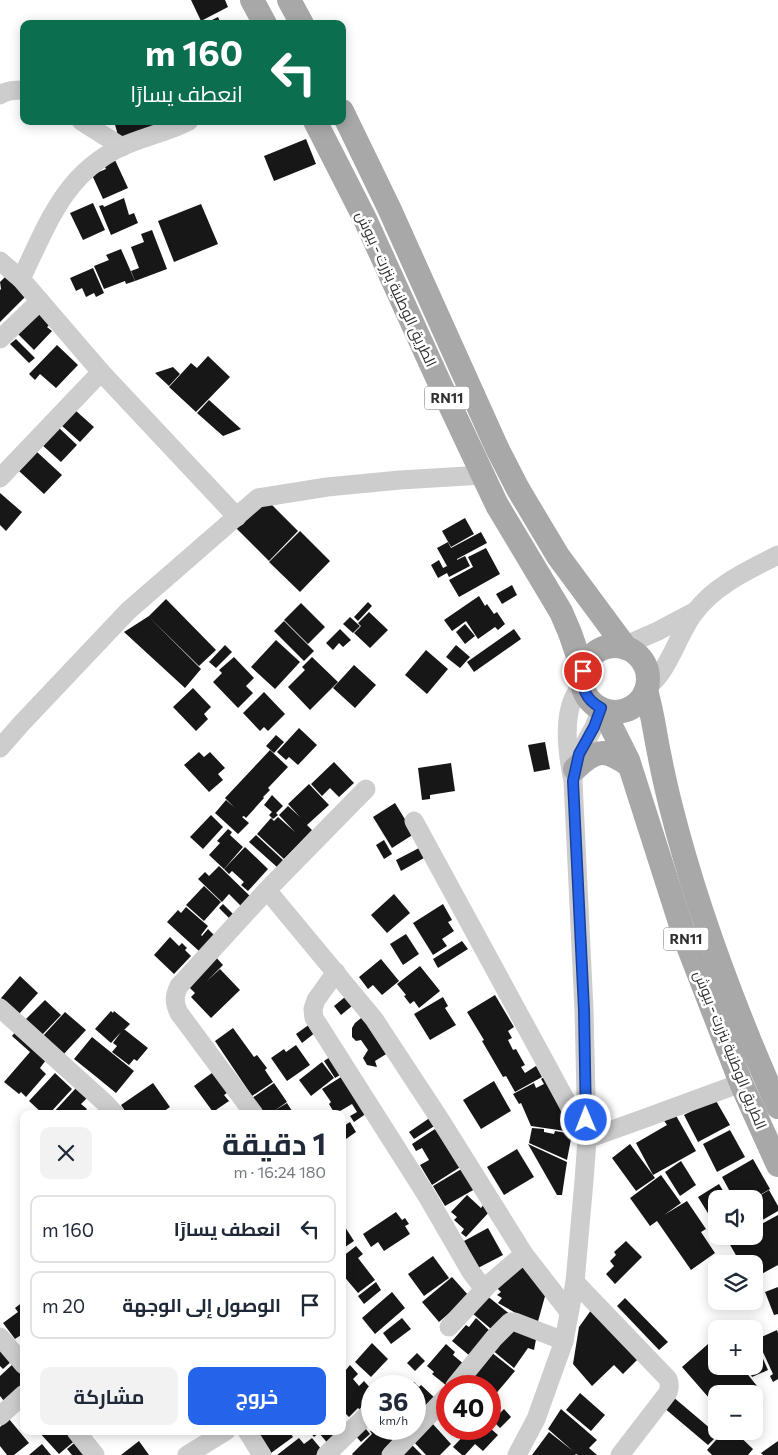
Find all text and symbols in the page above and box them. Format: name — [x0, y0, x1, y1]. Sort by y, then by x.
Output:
text: 160 m — [145, 30, 243, 73]
icon: left — [261, 40, 326, 105]
text: انعطف يسارًا — [130, 80, 243, 107]
street label: الطريق الوطنية بنزرت - ببوش — [351, 208, 441, 370]
road number: RN11 — [424, 386, 470, 409]
pin — [562, 650, 604, 692]
icon: arrive — [569, 657, 597, 685]
road number: RN11 — [664, 928, 708, 951]
street label: الطريق الوطنية بنزرت - ببوش — [689, 968, 771, 1132]
position arrow — [559, 1093, 611, 1145]
text: 1 دقيقة — [222, 1124, 326, 1161]
button: close — [40, 1127, 92, 1179]
text: 180 m · 16:24 — [234, 1162, 326, 1181]
map controls — [708, 1190, 763, 1440]
button: sound — [708, 1190, 763, 1245]
icon: left — [296, 1215, 324, 1243]
text: انعطف يسارًا — [174, 1217, 281, 1240]
text: 160 m — [42, 1218, 94, 1241]
button: layers — [708, 1255, 763, 1310]
icon: arrive — [296, 1291, 324, 1319]
text: الوصول إلى الوجهة — [122, 1293, 281, 1316]
text: 20 m — [42, 1294, 85, 1317]
button: + — [708, 1320, 763, 1375]
button: مشاركة — [40, 1367, 178, 1425]
button: خروج — [188, 1367, 326, 1425]
speed limit sign: 40 — [436, 1375, 501, 1440]
button: − — [708, 1385, 763, 1440]
text: 36 — [379, 1386, 409, 1416]
text: km/h — [379, 1413, 408, 1427]

